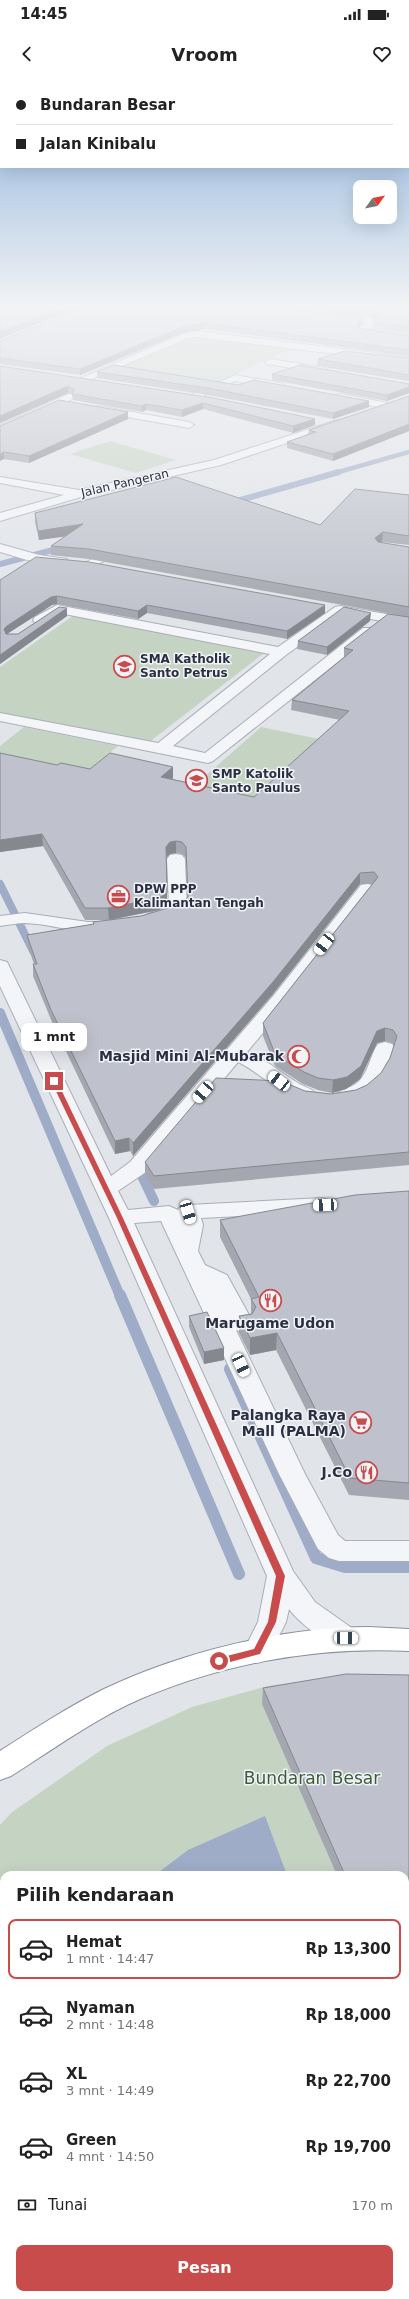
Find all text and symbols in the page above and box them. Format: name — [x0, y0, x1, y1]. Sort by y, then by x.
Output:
text: 14:45 — [20, 5, 68, 23]
icon: back — [16, 43, 38, 65]
icon: heart — [371, 43, 393, 65]
text: Vroom — [171, 44, 238, 65]
text: Bundaran Besar — [40, 96, 175, 114]
text: Jalan Kinibalu — [40, 135, 156, 153]
north arrow — [353, 180, 397, 224]
map controls — [353, 180, 397, 224]
street label: Jalan Pangeran — [79, 466, 170, 500]
place label: SMA Katholik Santo Petrus — [140, 652, 231, 680]
school or university icon: SMA Katholik Santo Petrus — [111, 653, 137, 679]
place label: SMP Katolik Santo Paulus — [212, 767, 300, 795]
school or university icon: SMP Katolik Santo Paulus — [183, 768, 209, 794]
place label: DPW PPP Kalimantan Tengah — [134, 882, 264, 910]
office icon: DPW PPP Kalimantan Tengah — [106, 883, 132, 909]
car — [312, 931, 336, 957]
callout: 1 mnt — [21, 1023, 87, 1051]
text: 1 mnt — [33, 1029, 75, 1044]
mosque icon: Masjid Mini Al-Mubarak — [286, 1043, 312, 1069]
place label: Masjid Mini Al-Mubarak — [99, 1048, 285, 1064]
car — [266, 1069, 292, 1093]
route end — [45, 1072, 63, 1090]
car — [191, 1079, 215, 1105]
car — [313, 1198, 337, 1212]
car — [179, 1199, 197, 1225]
restaurant icon: Marugame Udon — [257, 1288, 283, 1314]
place label: Marugame Udon — [205, 1315, 335, 1331]
car — [230, 1352, 252, 1378]
place label: Palangka Raya Mall (PALMA) — [230, 1407, 346, 1439]
supermarket icon: Palangka Raya Mall (PALMA) — [348, 1410, 374, 1436]
restaurant icon: J.Co — [354, 1459, 380, 1485]
place label: J.Co — [321, 1464, 352, 1480]
car — [334, 1632, 358, 1644]
route start — [210, 1652, 228, 1670]
park label: Bundaran Besar — [244, 1768, 380, 1788]
text: Pilih kendaraan — [16, 1884, 174, 1905]
icon: car — [18, 1931, 54, 1967]
text: Hemat — [66, 1933, 122, 1951]
text: Rp 13,300 — [306, 1940, 391, 1958]
text: 1 mnt · 14:47 — [66, 1951, 154, 1966]
icon: car — [18, 1997, 54, 2033]
text: Nyaman — [66, 1999, 135, 2017]
text: Rp 18,000 — [306, 2006, 391, 2024]
text: 2 mnt · 14:48 — [66, 2017, 154, 2032]
icon: car — [18, 2063, 54, 2099]
text: XL — [66, 2065, 87, 2083]
text: Rp 22,700 — [306, 2072, 391, 2090]
text: 3 mnt · 14:49 — [66, 2083, 154, 2098]
icon: car — [18, 2129, 54, 2165]
text: Green — [66, 2131, 117, 2149]
text: Rp 19,700 — [306, 2138, 391, 2156]
text: 4 mnt · 14:50 — [66, 2149, 154, 2164]
icon: cash — [16, 2194, 38, 2216]
text: Tunai — [48, 2196, 87, 2214]
text: 170 m — [351, 2198, 393, 2213]
button: Pesan — [16, 2245, 393, 2291]

